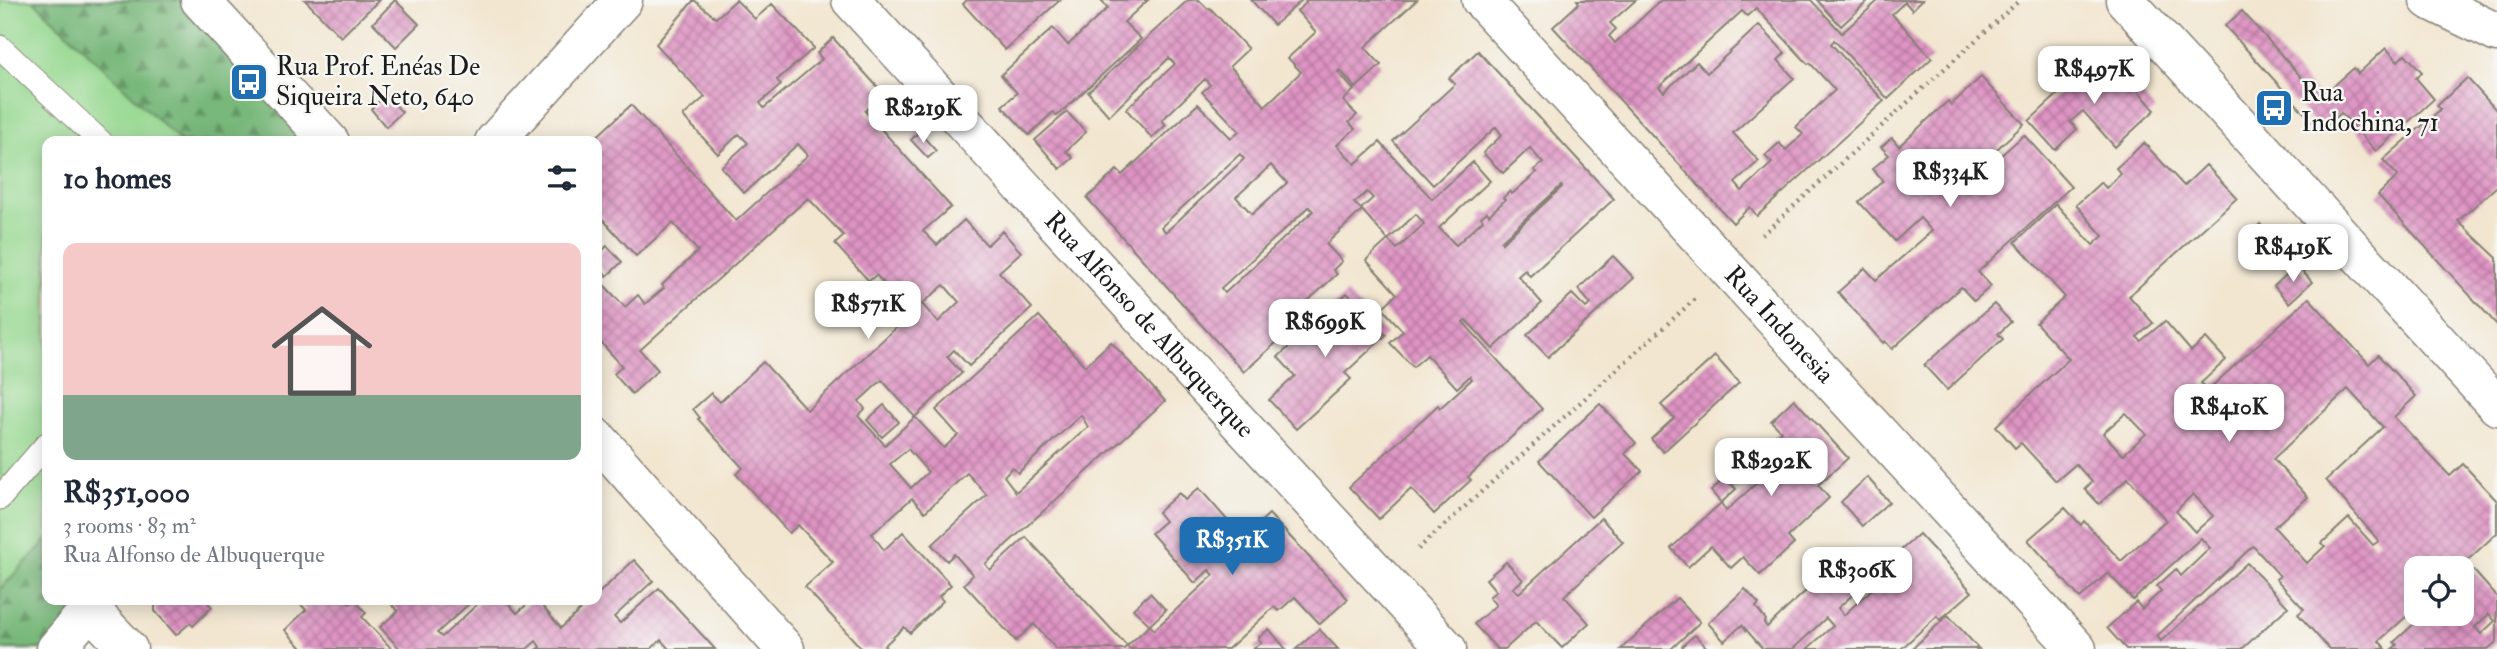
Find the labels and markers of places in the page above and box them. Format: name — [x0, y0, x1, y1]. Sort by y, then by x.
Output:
pin: R$497K — [2037, 46, 2151, 106]
place label: Rua Prof. Enéas De Siqueira Neto, 640 — [276, 51, 480, 113]
bus stop icon: Rua Prof. Enéas De Siqueira Neto, 640 — [228, 61, 270, 103]
place label: Rua Indochina, 71 — [2301, 77, 2439, 139]
pin: R$219K — [866, 86, 980, 145]
bus stop icon: Rua Indochina, 71 — [2253, 87, 2295, 129]
pin: R$334K — [1893, 150, 2007, 209]
pin: R$419K — [2236, 224, 2350, 284]
pin: R$571K — [811, 282, 925, 341]
pin: R$699K — [1268, 300, 1382, 359]
pin: R$410K — [2172, 384, 2286, 444]
pin: R$292K — [1714, 438, 1828, 498]
pin: R$351K — [1175, 518, 1289, 577]
pin: R$306K — [1800, 548, 1914, 607]

